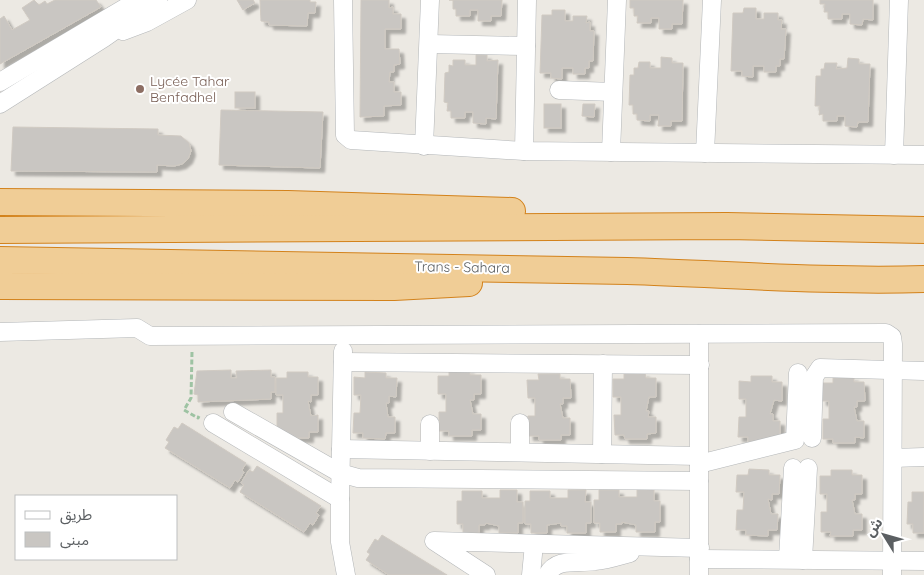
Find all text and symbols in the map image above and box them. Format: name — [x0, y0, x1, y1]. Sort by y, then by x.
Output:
place label: Lycée Tahar Benfadhel — [150, 72, 230, 106]
marker: Lycée Tahar Benfadhel — [134, 83, 146, 95]
street label: Trans - Sahara — [414, 257, 510, 277]
legend — [15, 495, 178, 560]
text: طريق — [60, 505, 92, 525]
north arrow — [859, 510, 909, 560]
text: ش — [861, 514, 887, 540]
text: مبنى — [60, 530, 89, 549]

